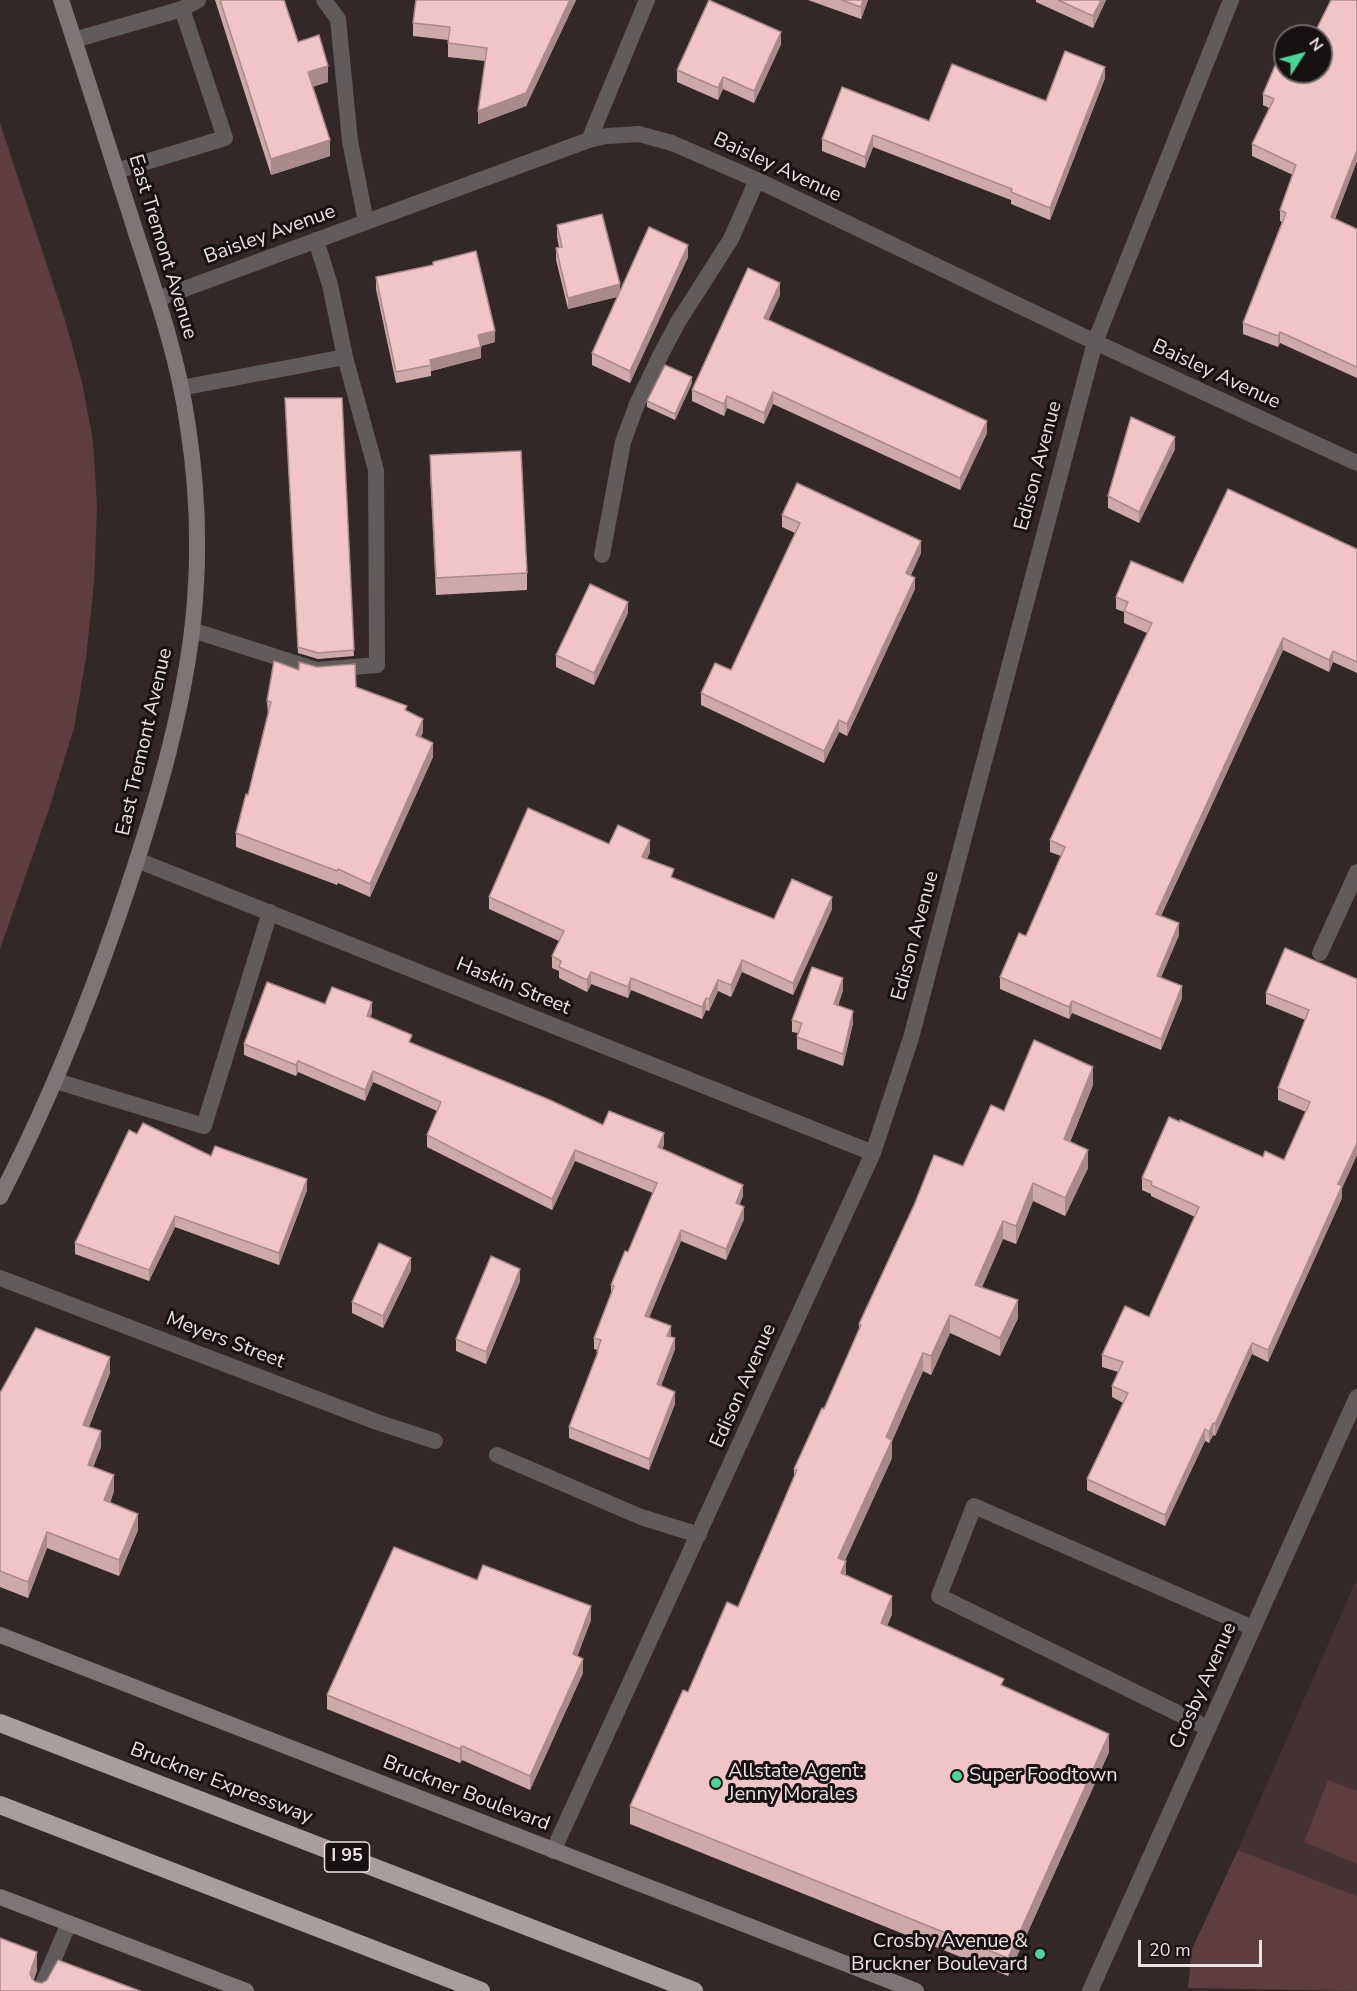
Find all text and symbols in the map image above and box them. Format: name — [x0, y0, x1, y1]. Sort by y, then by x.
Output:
north arrow — [1273, 24, 1333, 84]
text: N — [1304, 33, 1328, 56]
street label: Baisley Avenue — [709, 128, 845, 208]
street label: East Tremont Avenue — [122, 152, 202, 342]
street label: Baisley Avenue — [201, 200, 339, 270]
street label: Baisley Avenue — [1148, 335, 1284, 415]
street label: Edison Avenue — [1010, 399, 1068, 533]
street label: East Tremont Avenue — [112, 646, 178, 838]
street label: Edison Avenue — [887, 869, 945, 1003]
street label: Haskin Street — [452, 953, 574, 1021]
street label: Meyers Street — [162, 1307, 288, 1375]
street label: Edison Avenue — [706, 1320, 782, 1452]
street label: Crosby Avenue — [1165, 1619, 1243, 1753]
street label: Bruckner Expressway — [126, 1738, 316, 1830]
street label: Bruckner Boulevard — [379, 1751, 553, 1837]
place label: Allstate Agent: Jenny Morales — [728, 1760, 864, 1807]
place label: Super Foodtown — [969, 1764, 1118, 1788]
marker: Super Foodtown — [950, 1769, 964, 1783]
marker: Allstate Agent: Jenny Morales — [709, 1776, 723, 1790]
road number: I 95 — [324, 1842, 370, 1872]
scale bar — [1141, 1928, 1266, 1966]
place label: Crosby Avenue & Bruckner Boulevard — [851, 1930, 1028, 1977]
text: 20 m — [1149, 1938, 1191, 1962]
marker: Crosby Avenue & Bruckner Boulevard — [1033, 1947, 1047, 1961]

